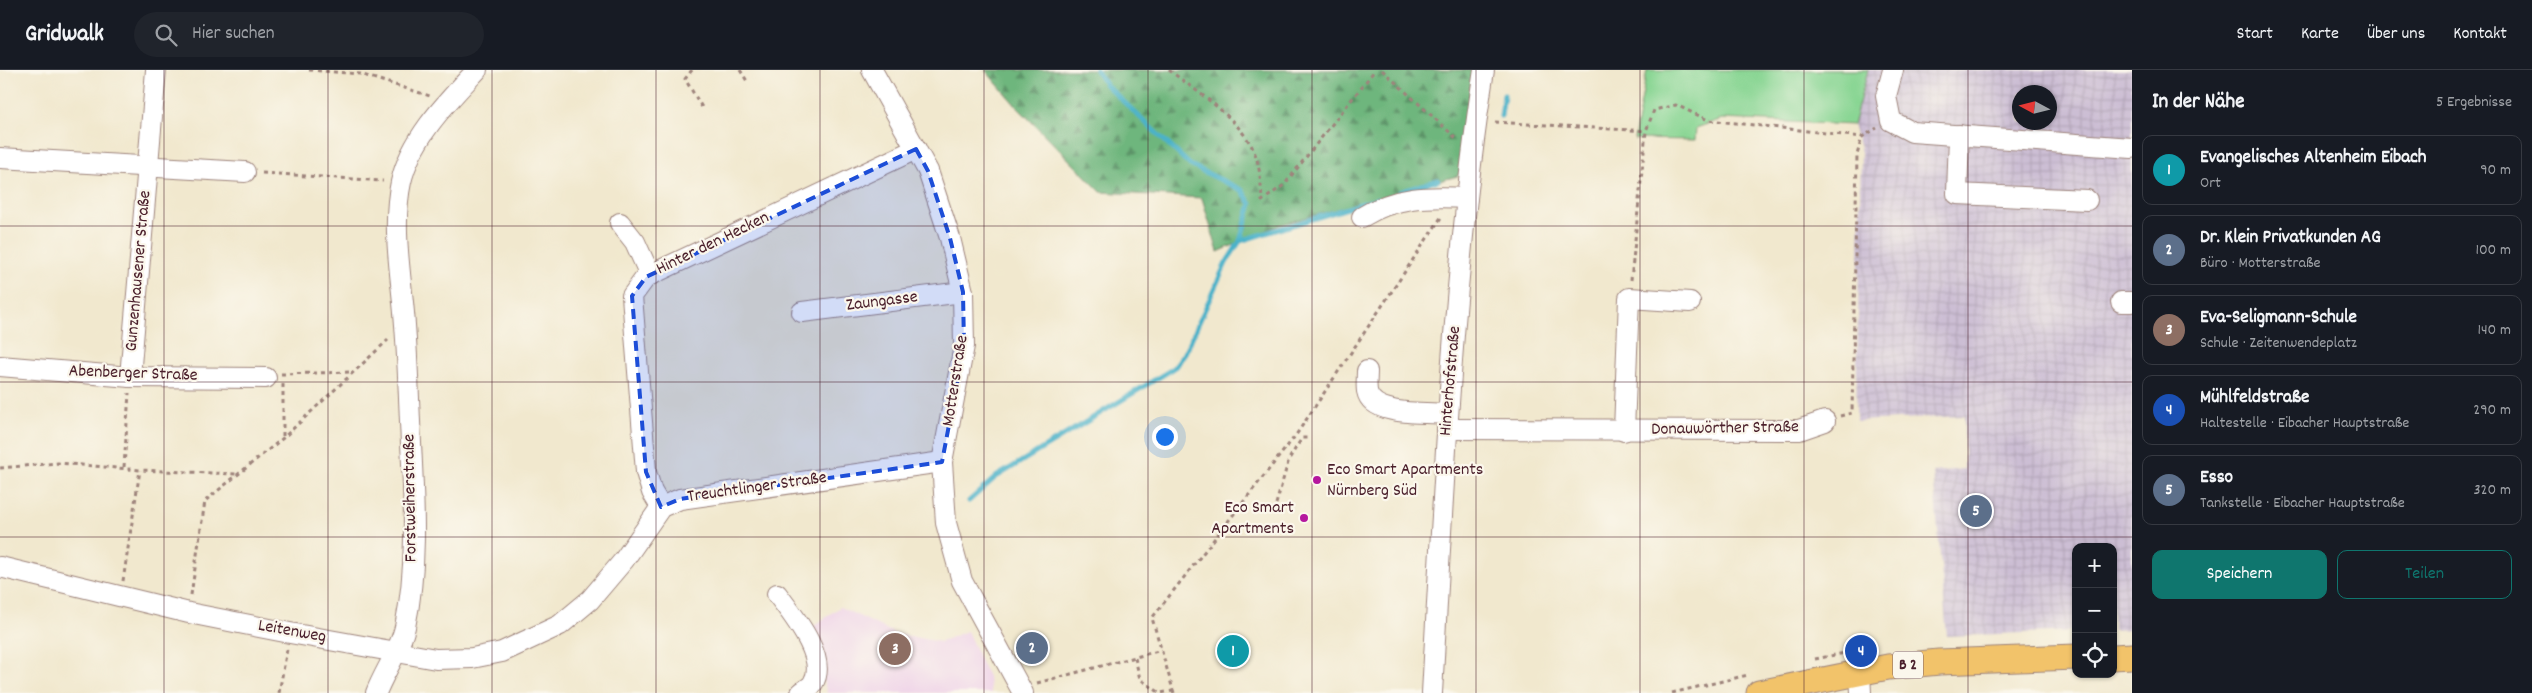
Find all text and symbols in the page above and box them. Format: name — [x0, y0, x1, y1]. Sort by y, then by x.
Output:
search box — [134, 12, 484, 57]
text: Gridwalk — [25, 18, 104, 52]
icon: search — [152, 21, 180, 49]
text: Hier suchen — [192, 21, 275, 48]
text: Start — [2237, 22, 2273, 47]
text: Karte — [2301, 22, 2339, 47]
text: Über uns — [2367, 22, 2425, 47]
text: Kontakt — [2453, 22, 2507, 47]
north arrow — [2012, 85, 2057, 130]
text: In der Nähe — [2152, 88, 2244, 118]
text: 5 Ergebnisse — [2436, 91, 2512, 114]
text: Evangelisches Altenheim Eibach — [2200, 145, 2427, 172]
text: 1 — [2167, 159, 2171, 182]
text: 90 m — [2480, 159, 2511, 182]
text: Ort — [2200, 172, 2221, 195]
street label: Gunzenhausener Straße — [120, 189, 158, 352]
street label: Hinter den Hecken — [652, 206, 774, 282]
text: Dr. Klein Privatkunden AG — [2200, 225, 2381, 252]
text: 2 — [2166, 239, 2173, 262]
text: 100 m — [2475, 239, 2511, 262]
text: Büro · Motterstraße — [2200, 252, 2321, 275]
street label: Zaungasse — [845, 285, 919, 319]
text: Eva-Seligmann-Schule — [2200, 305, 2357, 332]
text: 3 — [2165, 319, 2173, 342]
text: 140 m — [2477, 319, 2511, 342]
street label: Hinterhofstraße — [1434, 325, 1468, 437]
text: Schule · Zeitenwendeplatz — [2200, 332, 2357, 355]
street label: Motterstraße — [936, 333, 976, 429]
street label: Abenberger Straße — [68, 359, 198, 389]
text: Mühlfeldstraße — [2200, 385, 2309, 412]
text: 4 — [2166, 399, 2172, 422]
text: 290 m — [2473, 399, 2511, 422]
text: Haltestelle · Eibacher Hauptstraße — [2200, 412, 2409, 435]
street label: Donauwörther Straße — [1651, 415, 1799, 443]
your location — [1152, 424, 1178, 450]
street label: Forstweiherstraße — [397, 434, 425, 562]
place label: Eco Smart Apartments Nürnberg Süd — [1327, 458, 1483, 504]
text: Esso — [2200, 465, 2233, 492]
street label: Treuchtlinger Straße — [686, 466, 828, 510]
marker: Eco Smart Apartments Nürnberg Süd — [1311, 474, 1323, 486]
text: 5 — [2165, 479, 2173, 502]
text: 320 m — [2474, 479, 2511, 502]
pin: 5 — [1960, 492, 1992, 530]
text: Tankstelle · Eibacher Hauptstraße — [2200, 492, 2405, 515]
place label: Eco Smart Apartments — [1211, 496, 1294, 542]
marker: Eco Smart Apartments — [1298, 512, 1310, 524]
map controls — [2072, 543, 2117, 678]
button: + — [2072, 543, 2117, 588]
button: Speichern — [2152, 550, 2327, 599]
button: Teilen — [2337, 550, 2512, 599]
button: − — [2072, 588, 2117, 633]
street label: Leitenweg — [256, 614, 328, 650]
pin: 2 — [1016, 629, 1048, 667]
pin: 3 — [879, 630, 911, 668]
pin: 1 — [1217, 632, 1249, 670]
pin: 4 — [1845, 632, 1877, 670]
button: locate — [2072, 633, 2117, 678]
road number: B 2 — [1893, 652, 1923, 678]

